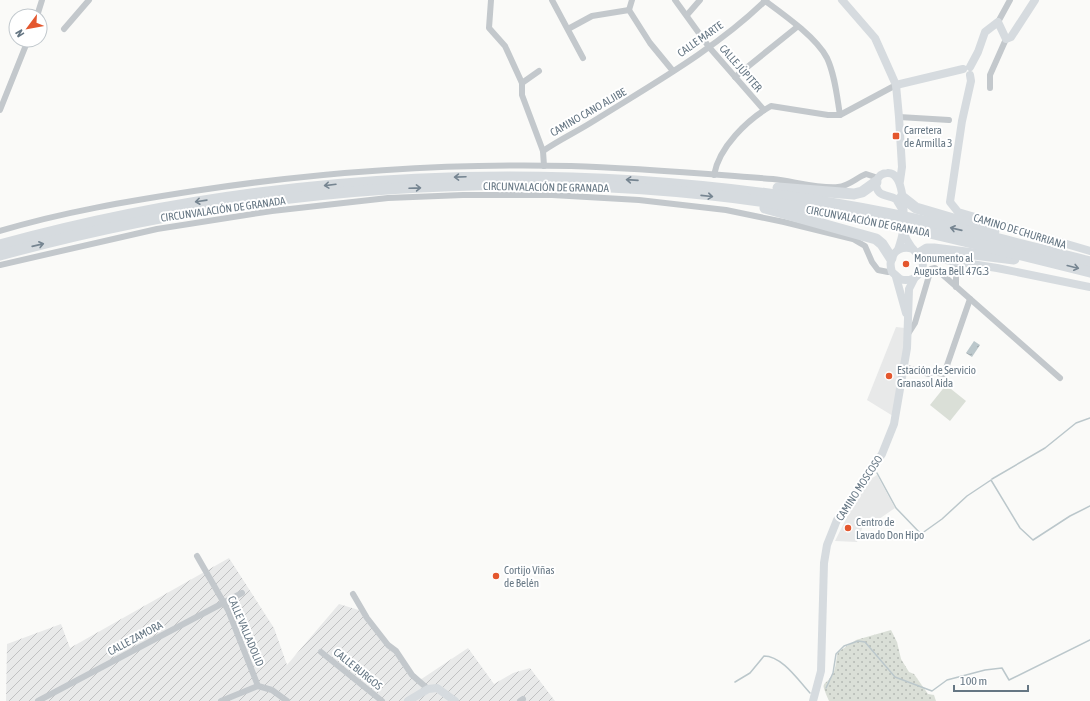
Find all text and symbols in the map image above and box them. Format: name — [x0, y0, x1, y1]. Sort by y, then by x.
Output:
north arrow — [8, 8, 48, 48]
street label: CALLE MARTE — [675, 19, 725, 59]
text: N — [13, 27, 26, 39]
street label: CALLE JÚPITER — [717, 42, 765, 94]
street label: CAMINO CANO ALJIBE — [548, 85, 628, 139]
place label: Carretera de Armilla 3 — [904, 124, 952, 149]
marker: Carretera de Armilla 3 — [891, 131, 901, 141]
one-way arrow — [454, 173, 467, 180]
one-way arrow — [626, 177, 639, 184]
street label: CIRCUNVALACIÓN DE GRANADA — [483, 180, 610, 194]
one-way arrow — [324, 181, 337, 188]
one-way arrow — [408, 184, 421, 192]
one-way arrow — [700, 192, 713, 199]
street label: CIRCUNVALACIÓN DE GRANADA — [160, 194, 287, 224]
one-way arrow — [195, 197, 208, 205]
street label: CIRCUNVALACIÓN DE GRANADA — [805, 203, 932, 239]
street label: CAMINO DE CHURRIANA — [972, 211, 1068, 251]
one-way arrow — [950, 225, 963, 233]
one-way arrow — [31, 240, 44, 248]
place label: Monumento al Augusta Bell 47G.3 — [914, 252, 989, 277]
marker: Monumento al Augusta Bell 47G.3 — [901, 259, 911, 269]
one-way arrow — [1066, 264, 1079, 272]
place label: Estación de Servicio Granasol Aida — [897, 364, 976, 389]
marker: Estación de Servicio Granasol Aida — [884, 371, 894, 381]
street label: CAMINO MOSCOSO — [833, 453, 885, 523]
place label: Centro de Lavado Don Hipo — [856, 516, 924, 541]
marker: Centro de Lavado Don Hipo — [843, 523, 853, 533]
place label: Cortijo Viñas de Belén — [504, 564, 555, 589]
marker: Cortijo Viñas de Belén — [491, 571, 501, 581]
street label: CALLE VALLADOLID — [226, 594, 266, 668]
street label: CALLE ZAMORA — [106, 618, 165, 657]
street label: CALLE BURGOS — [331, 646, 385, 692]
scale bar — [954, 667, 1028, 693]
text: 100 m — [960, 674, 987, 688]

